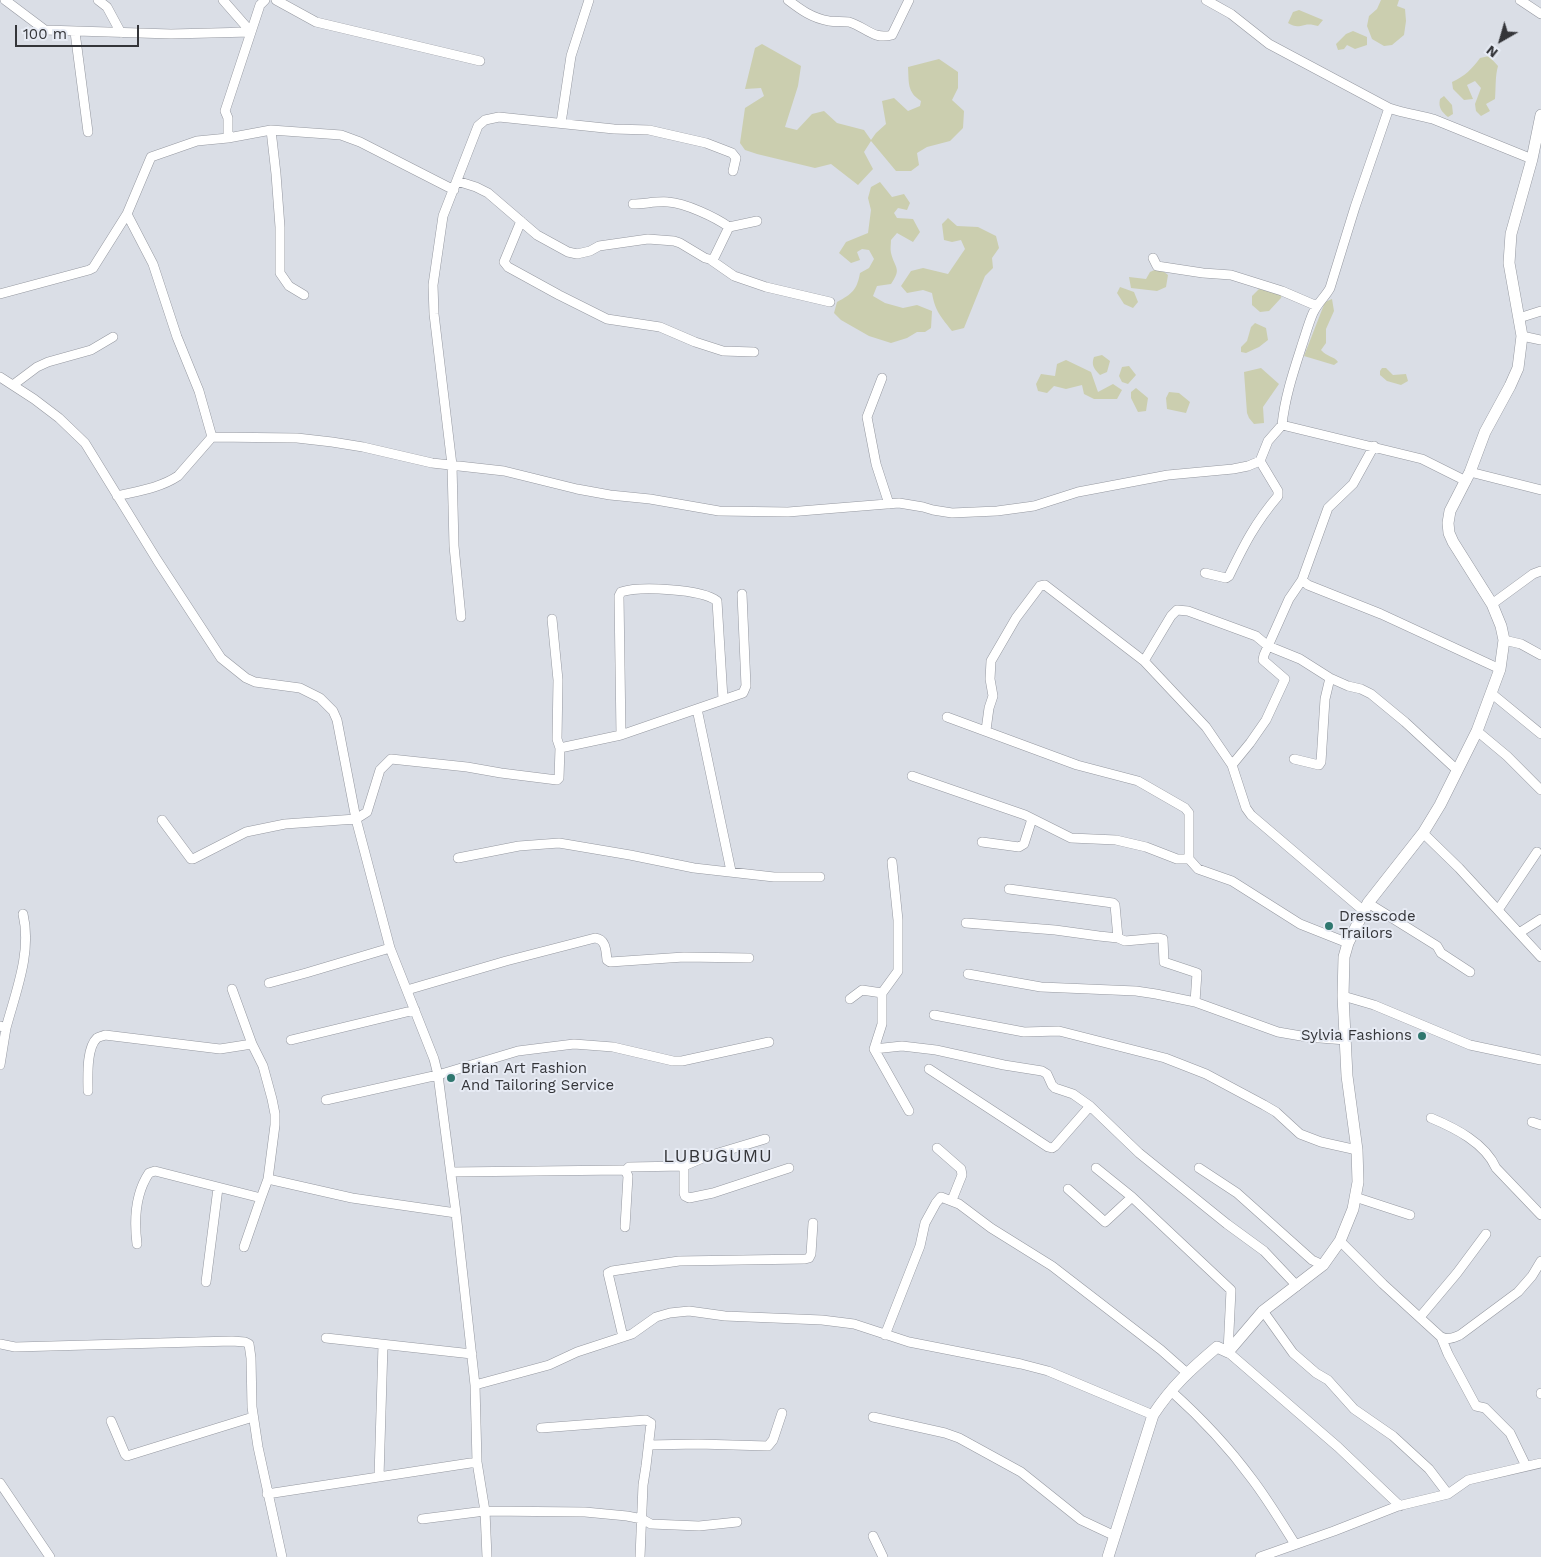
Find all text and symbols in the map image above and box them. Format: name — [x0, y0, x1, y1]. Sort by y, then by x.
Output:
scale bar — [18, 15, 141, 47]
north arrow — [1476, 15, 1526, 65]
text: 100 m — [23, 25, 67, 43]
text: N — [1483, 42, 1501, 61]
place label: Dresscode Trailors — [1339, 908, 1416, 943]
marker: Dresscode Trailors — [1323, 920, 1335, 932]
place label: Sylvia Fashions — [1301, 1027, 1412, 1045]
marker: Sylvia Fashions — [1416, 1030, 1428, 1042]
place label: Brian Art Fashion And Tailoring Service — [461, 1060, 614, 1095]
marker: Brian Art Fashion And Tailoring Service — [445, 1072, 457, 1084]
district label: LUBUGUMU — [662, 1146, 774, 1168]

